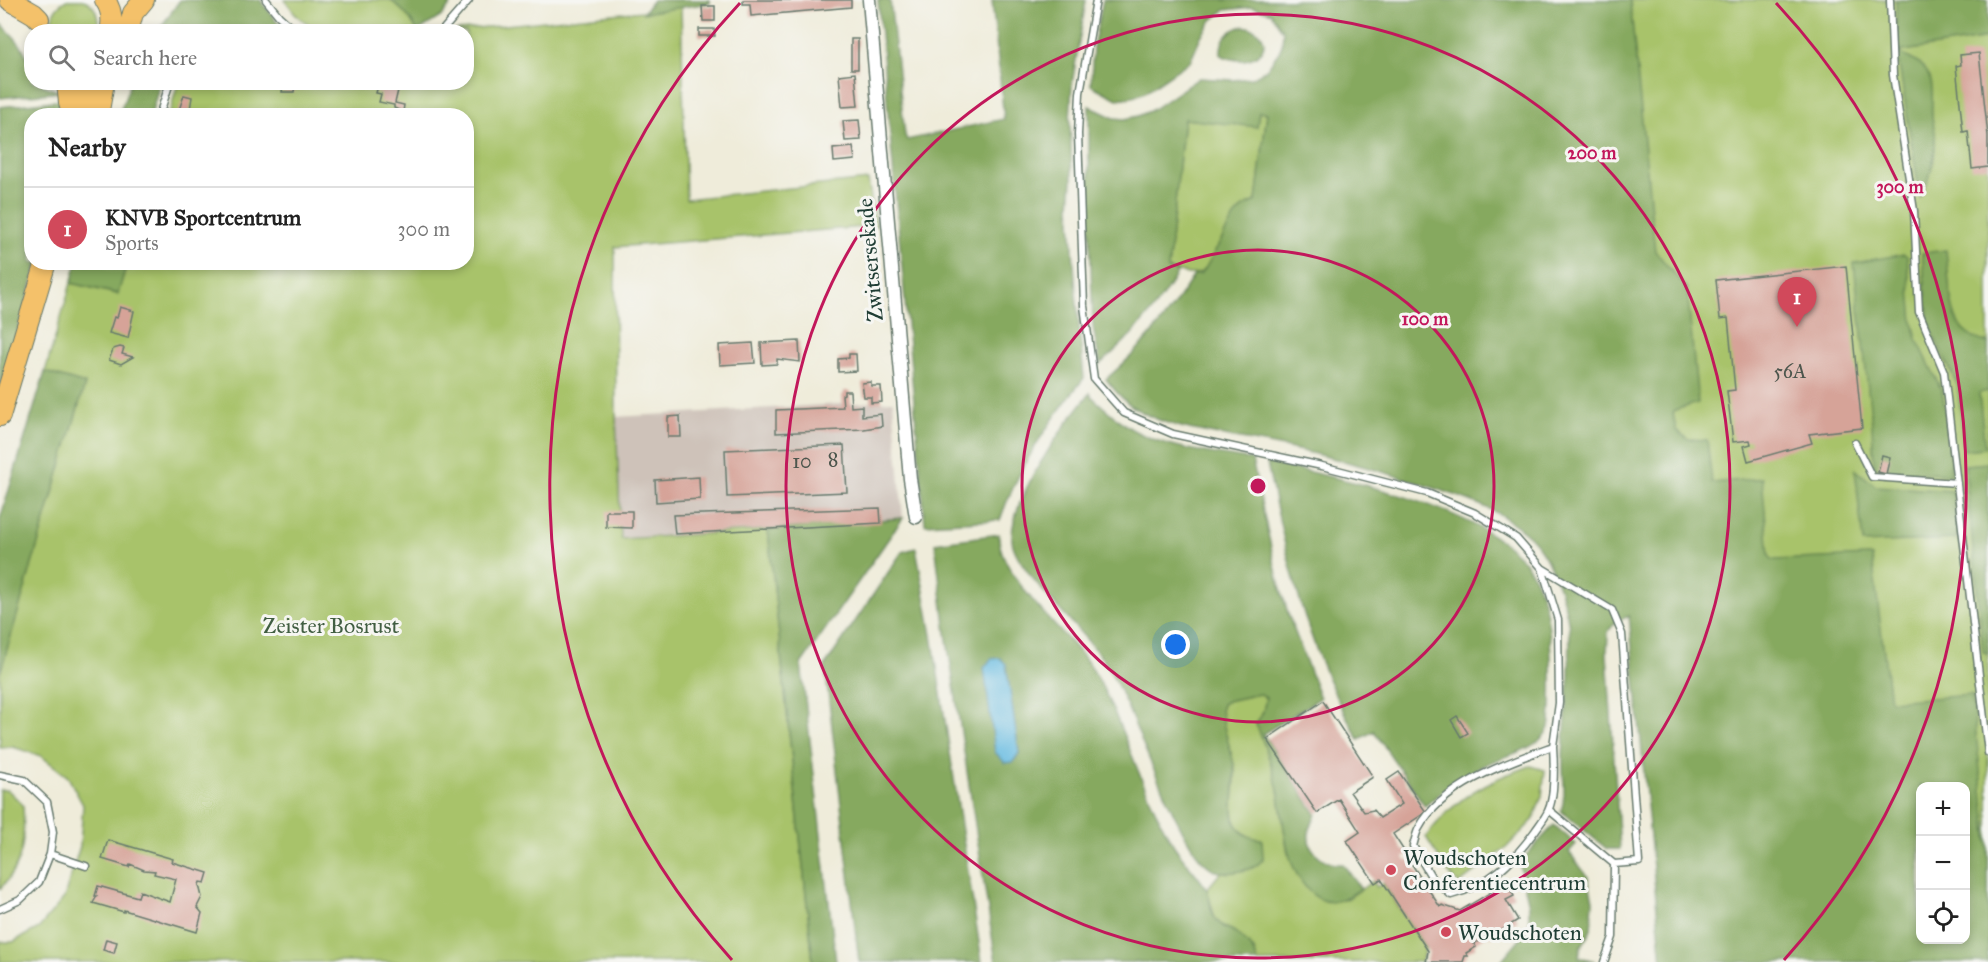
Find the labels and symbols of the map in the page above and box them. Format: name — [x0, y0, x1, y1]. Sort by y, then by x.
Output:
text: 200 m — [1568, 142, 1617, 164]
text: 300 m — [1876, 176, 1924, 199]
street label: Zwitsersekade — [851, 197, 889, 323]
pin: 1 — [1778, 278, 1816, 327]
text: 100 m — [1402, 308, 1449, 330]
house number: 56A — [1773, 359, 1807, 383]
house number: 8 — [828, 447, 838, 471]
house number: 10 — [792, 449, 812, 473]
centre of rings — [1248, 476, 1268, 496]
park label: Zeister Bosrust — [263, 612, 400, 639]
your location — [1161, 630, 1190, 659]
place label: Woudschoten Conferentiecentrum — [1403, 844, 1587, 896]
marker: Woudschoten Conferentiecentrum — [1384, 863, 1398, 877]
place label: Woudschoten — [1458, 919, 1582, 946]
marker: Woudschoten — [1439, 925, 1453, 939]

